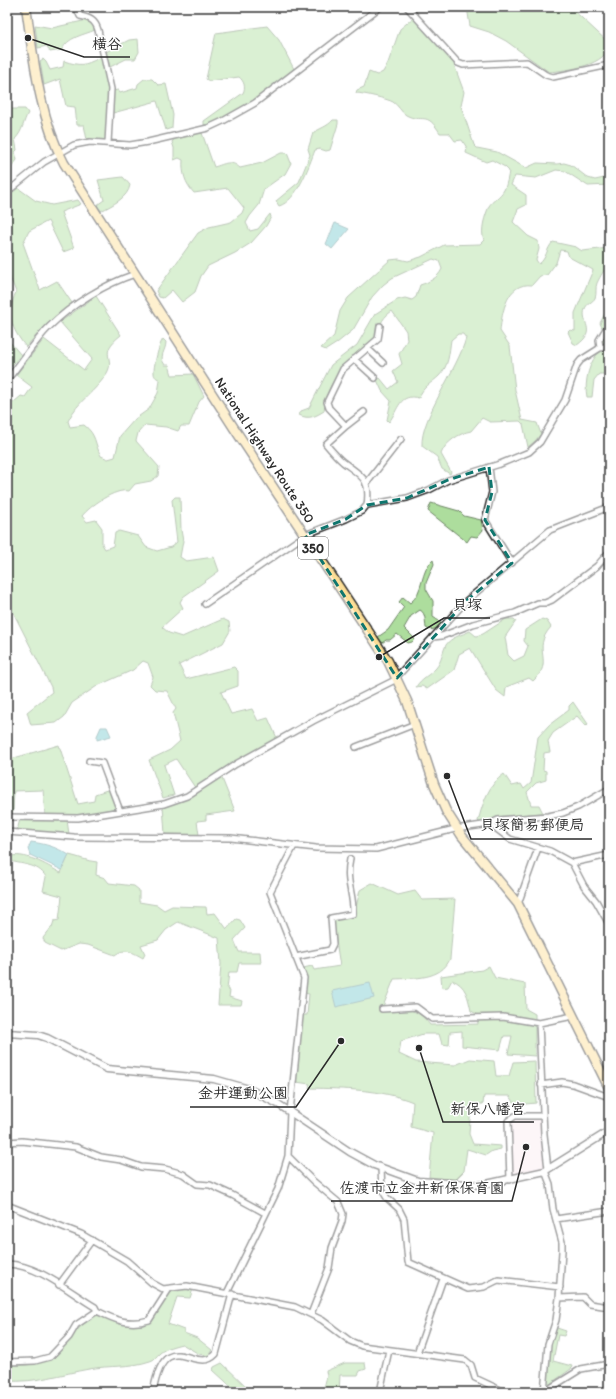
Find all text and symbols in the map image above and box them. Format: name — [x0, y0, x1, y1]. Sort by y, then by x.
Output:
callout: 横谷 — [84, 30, 130, 57]
text: 横谷 — [92, 35, 122, 53]
street label: National Highway Route 350 — [211, 374, 318, 526]
road number: 350 — [298, 537, 328, 559]
callout: 貝塚 — [444, 591, 490, 618]
text: 貝塚 — [452, 596, 482, 614]
callout: 貝塚簡易郵便局 — [471, 812, 592, 839]
text: 貝塚簡易郵便局 — [479, 816, 585, 834]
callout: 金井運動公園 — [190, 1080, 296, 1107]
text: 金井運動公園 — [198, 1084, 288, 1102]
callout: 新保八幡宮 — [443, 1095, 534, 1122]
text: 新保八幡宮 — [450, 1100, 526, 1118]
callout: 佐渡市立金井新保保育園 — [331, 1174, 512, 1201]
text: 佐渡市立金井新保保育園 — [339, 1179, 505, 1197]

